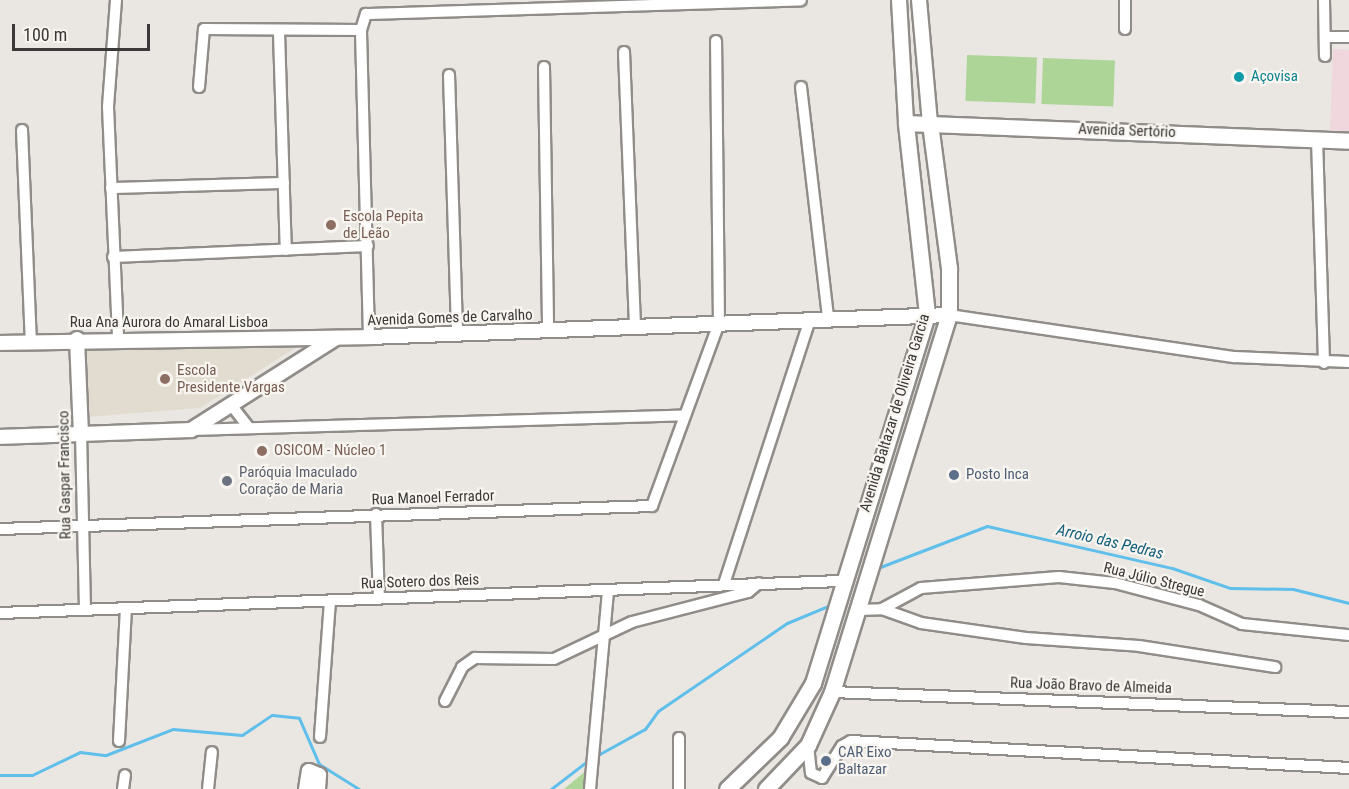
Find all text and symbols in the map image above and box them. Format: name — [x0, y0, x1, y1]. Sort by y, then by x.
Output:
scale bar — [15, 12, 153, 50]
text: 100 m — [23, 24, 67, 45]
place label: Açovisa — [1251, 68, 1298, 86]
marker: Açovisa — [1232, 70, 1246, 84]
street label: Avenida Sertório — [1078, 120, 1176, 142]
place label: Escola Pepita de Leão — [343, 207, 424, 242]
marker: Escola Pepita de Leão — [324, 218, 338, 232]
street label: Avenida Gomes de Carvalho — [367, 306, 533, 330]
street label: Avenida Baltazar de Oliveira Garcia — [856, 312, 934, 514]
street label: Rua Ana Aurora do Amaral Lisboa — [70, 314, 268, 332]
place label: Escola Presidente Vargas — [177, 361, 285, 396]
marker: Escola Presidente Vargas — [158, 372, 172, 386]
street label: Rua Gaspar Francisco — [55, 410, 75, 540]
place label: OSICOM - Núcleo 1 — [274, 442, 386, 460]
marker: OSICOM - Núcleo 1 — [255, 444, 269, 458]
place label: Paróquia Imaculado Coração de Maria — [239, 463, 357, 498]
place label: Posto Inca — [966, 466, 1029, 484]
marker: Posto Inca — [947, 468, 961, 482]
marker: Paróquia Imaculado Coração de Maria — [220, 474, 234, 488]
street label: Rua Manoel Ferrador — [371, 487, 495, 509]
water label: Arroio das Pedras — [1055, 520, 1165, 564]
street label: Rua Júlio Stregue — [1102, 559, 1206, 601]
street label: Rua Sotero dos Reis — [360, 571, 480, 593]
street label: Rua João Bravo de Almeida — [1010, 674, 1172, 698]
place label: CAR Eixo Baltazar — [838, 743, 891, 778]
marker: CAR Eixo Baltazar — [819, 754, 833, 768]

